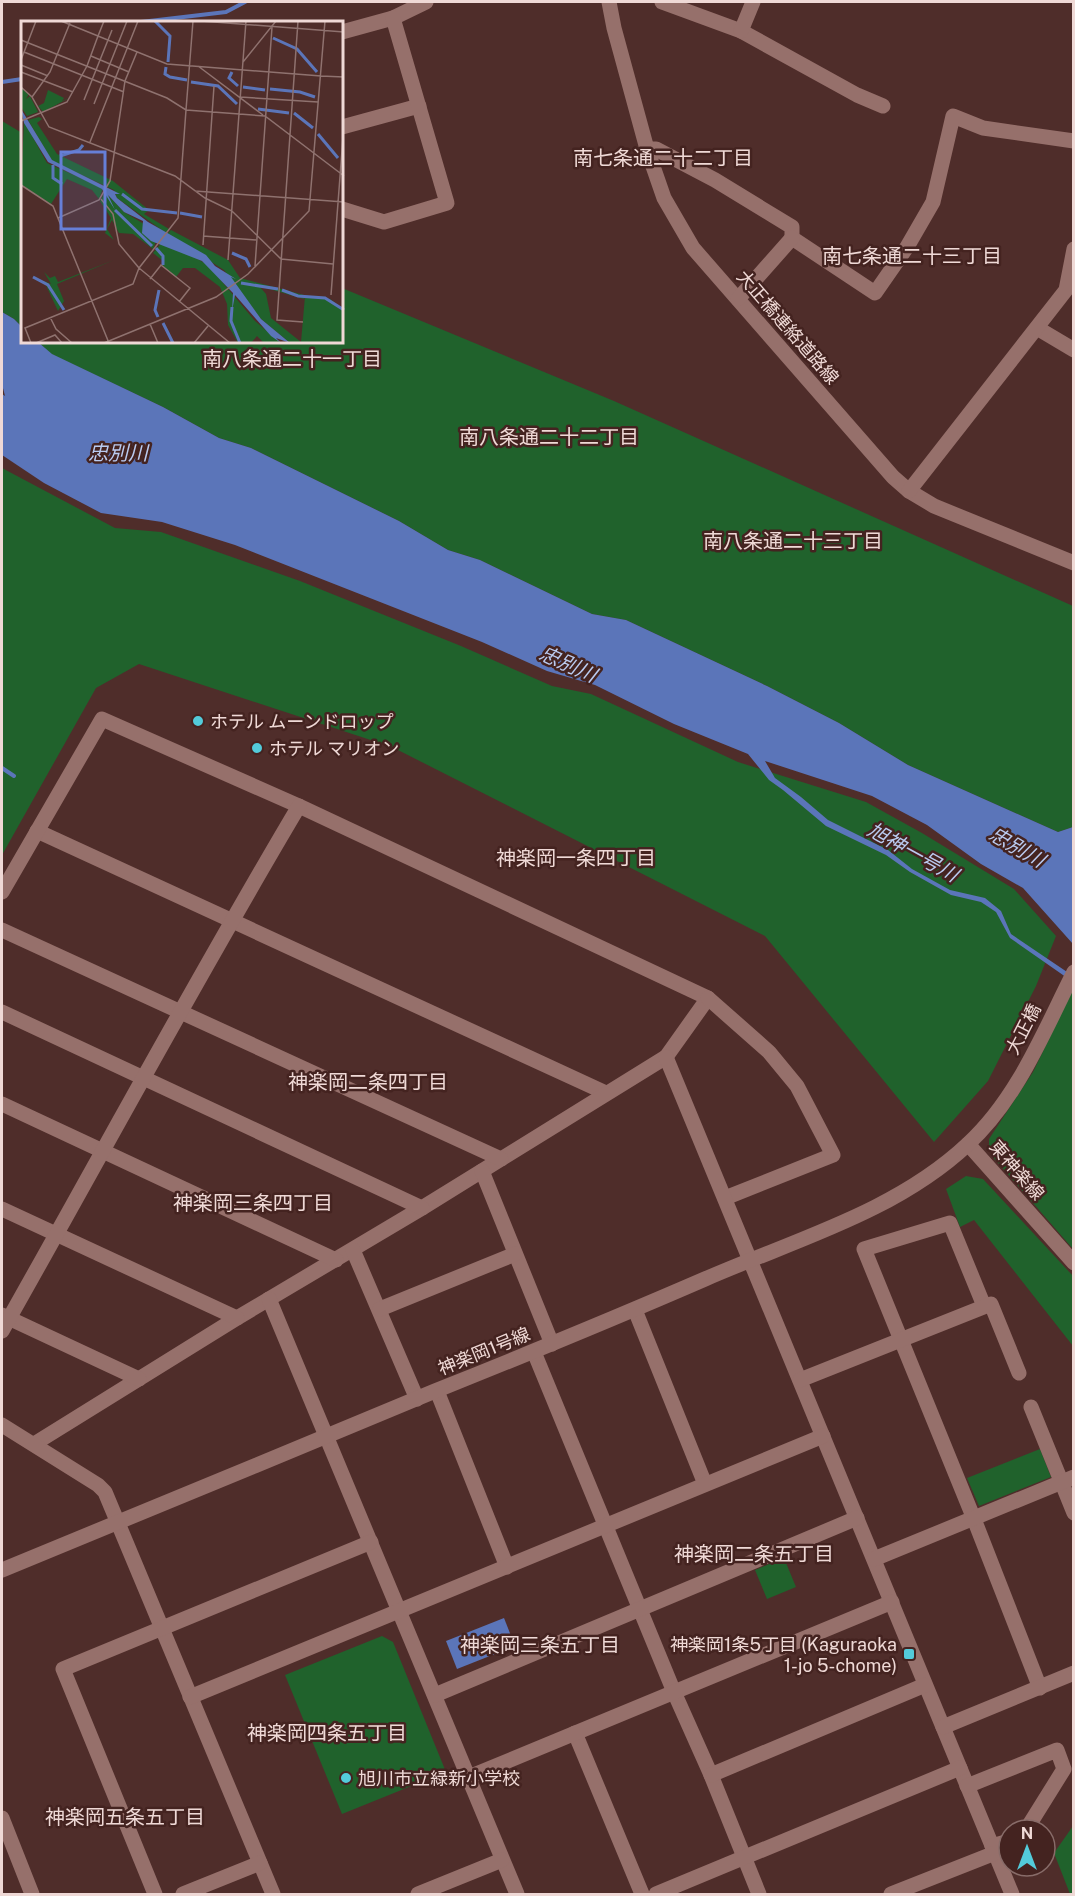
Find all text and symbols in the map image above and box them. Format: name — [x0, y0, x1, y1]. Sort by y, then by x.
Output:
inset map — [21, 21, 344, 344]
district label: 南七条通二十二丁目 — [573, 146, 753, 170]
district label: 南七条通二十三丁目 — [822, 244, 1002, 268]
street label: 大正橋連絡道路線 — [733, 266, 843, 388]
district label: 南八条通二十一丁目 — [202, 347, 382, 371]
district label: 南八条通二十二丁目 — [459, 425, 639, 449]
water label: 忠別川 — [88, 441, 150, 465]
district label: 南八条通二十三丁目 — [703, 529, 883, 553]
water label: 忠別川 — [536, 641, 602, 688]
place label: ホテル ムーンドロップ — [210, 711, 393, 732]
marker: ホテル ムーンドロップ — [191, 714, 205, 728]
place label: ホテル マリオン — [269, 738, 399, 759]
marker: ホテル マリオン — [250, 741, 264, 755]
water label: 旭神一号川 — [863, 817, 964, 888]
water label: 忠別川 — [985, 822, 1051, 873]
district label: 神楽岡一条四丁目 — [496, 846, 656, 870]
street label: 大正橋 — [1001, 1000, 1045, 1058]
district label: 神楽岡二条四丁目 — [288, 1070, 448, 1094]
street label: 東神楽線 — [985, 1136, 1049, 1204]
district label: 神楽岡三条四丁目 — [173, 1191, 333, 1215]
street label: 神楽岡1号線 — [435, 1323, 533, 1379]
district label: 神楽岡二条五丁目 — [674, 1542, 834, 1566]
district label: 神楽岡三条五丁目 — [460, 1633, 620, 1657]
place label: 神楽岡1条5丁目 (Kaguraoka 1-jo 5-chome) — [670, 1634, 897, 1676]
marker: 神楽岡1条5丁目 (Kaguraoka 1-jo 5-chome) — [902, 1647, 916, 1661]
district label: 神楽岡四条五丁目 — [247, 1721, 407, 1745]
place label: 旭川市立緑新小学校 — [358, 1768, 520, 1789]
marker: 旭川市立緑新小学校 — [339, 1771, 353, 1785]
district label: 神楽岡五条五丁目 — [45, 1805, 205, 1829]
north arrow — [997, 1818, 1057, 1878]
text: N — [1021, 1824, 1033, 1843]

